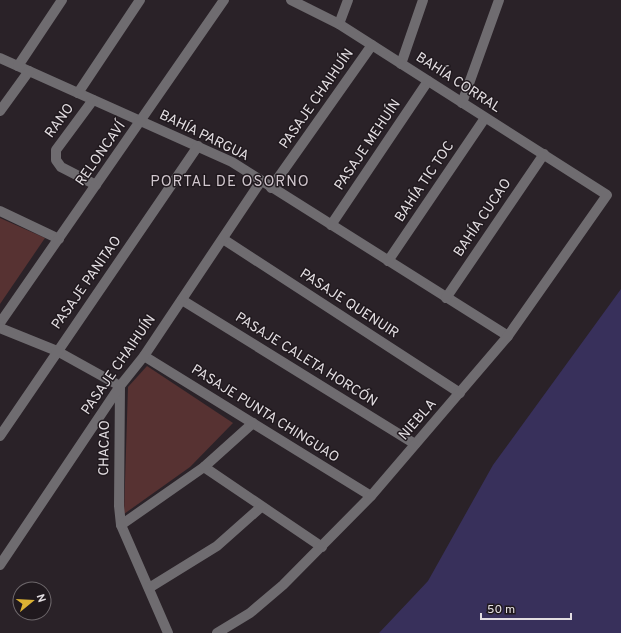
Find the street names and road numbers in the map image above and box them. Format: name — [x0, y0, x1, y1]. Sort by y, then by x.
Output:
street label: PASAJE CHAIHUÍN — [275, 45, 358, 152]
street label: BAHÍA CORRAL — [412, 48, 504, 117]
street label: PASAJE MEHUÍN — [330, 96, 405, 194]
street label: RANO — [42, 101, 78, 141]
street label: BAHÍA PARGUA — [156, 106, 252, 165]
street label: RELONCAVÍ — [72, 117, 130, 190]
street label: BAHÍA TIC TOC — [391, 138, 458, 226]
street label: BAHÍA CUCAO — [450, 175, 515, 260]
street label: PASAJE PANITAO — [49, 233, 125, 333]
street label: PASAJE QUENUIR — [296, 266, 402, 342]
street label: PASAJE CALETA HORCÓN — [232, 308, 381, 411]
street label: PASAJE CHAIHUÍN — [77, 311, 160, 418]
street label: PASAJE PUNTA CHINGUAO — [188, 361, 342, 467]
street label: NIEBLA — [396, 396, 440, 444]
street label: CHACAO — [96, 420, 114, 476]

